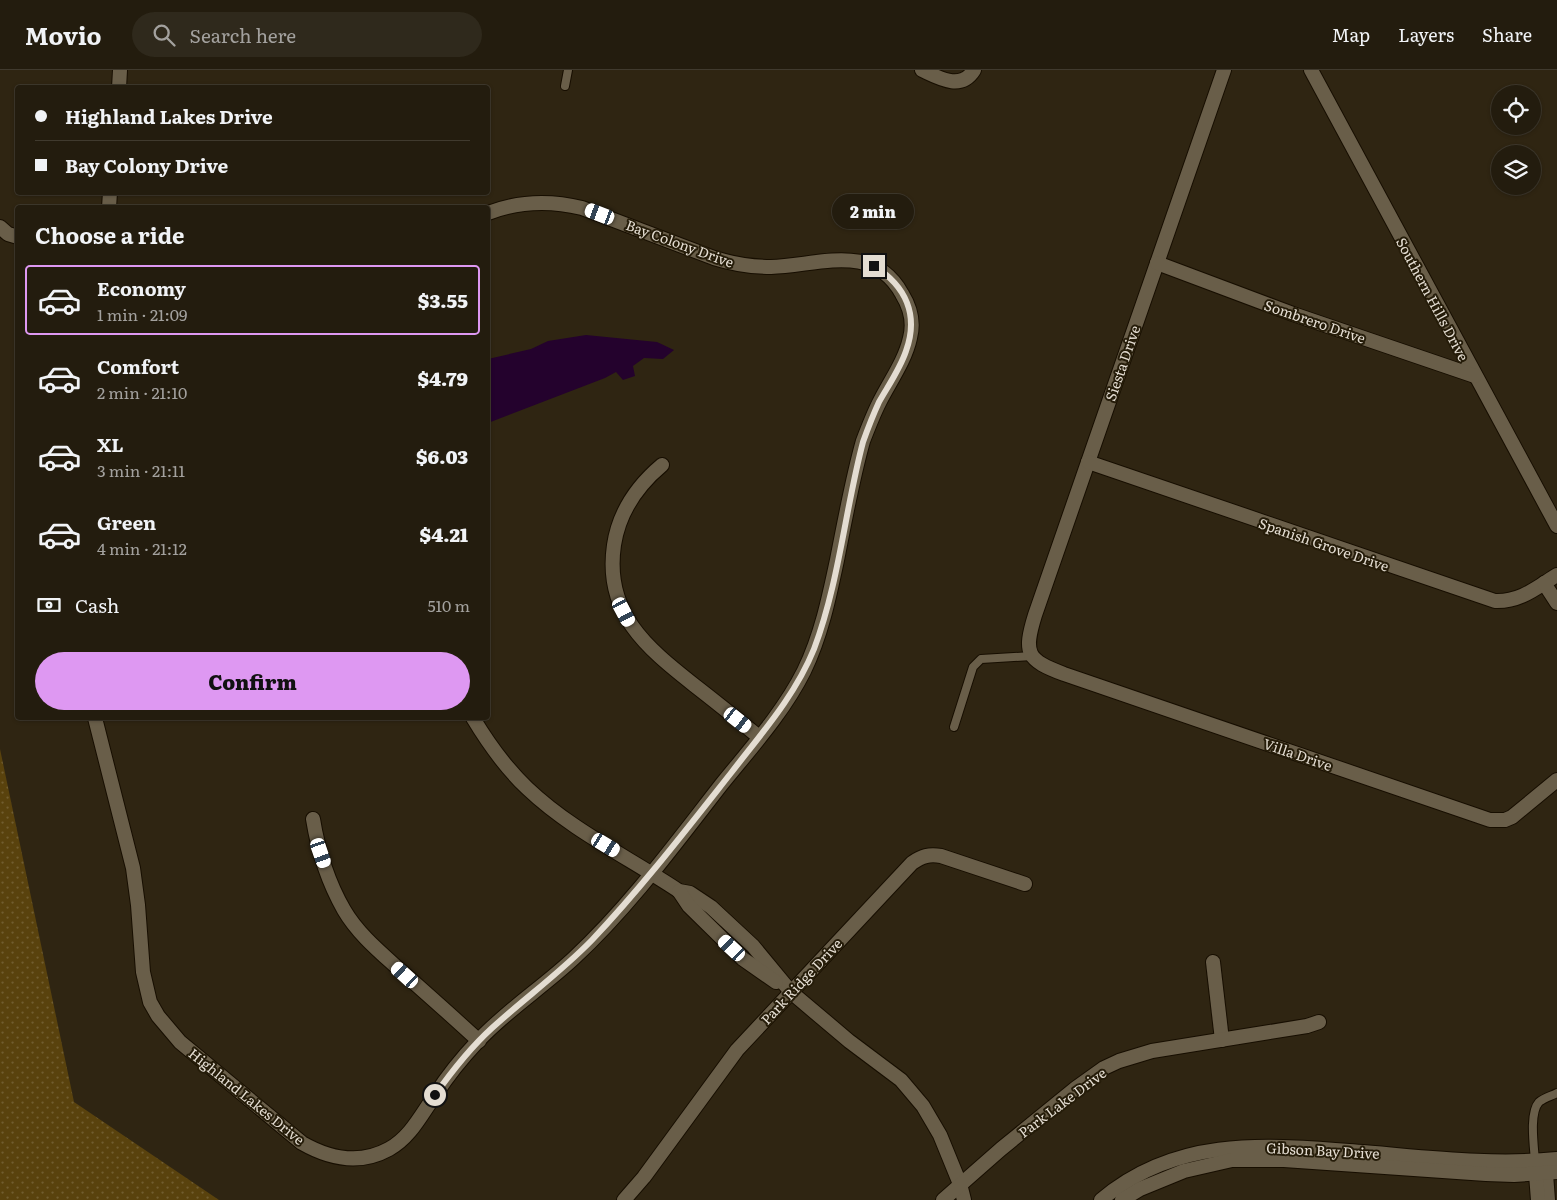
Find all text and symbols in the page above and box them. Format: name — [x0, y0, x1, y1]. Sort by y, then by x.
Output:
search box — [132, 12, 482, 57]
text: Movio — [25, 17, 102, 52]
icon: search — [150, 21, 178, 49]
text: Search here — [190, 21, 296, 49]
text: Map — [1332, 21, 1370, 48]
text: Layers — [1398, 21, 1454, 48]
text: Share — [1482, 21, 1532, 48]
map controls — [1491, 85, 1541, 195]
button: locate — [1491, 85, 1541, 135]
text: Highland Lakes Drive — [65, 102, 273, 130]
button: layers — [1491, 145, 1541, 195]
text: Bay Colony Drive — [65, 151, 228, 179]
callout: 2 min — [833, 194, 915, 228]
text: 2 min — [850, 199, 896, 223]
car — [583, 202, 616, 226]
street label: Bay Colony Drive — [623, 214, 737, 272]
text: Choose a ride — [35, 218, 184, 251]
street label: Southern Hills Drive — [1392, 234, 1474, 364]
route end — [863, 255, 885, 277]
text: Economy — [97, 274, 186, 302]
icon: car — [37, 278, 82, 323]
text: $3.55 — [418, 286, 468, 314]
street label: Sombrero Drive — [1262, 294, 1368, 348]
text: 1 min · 21:09 — [97, 302, 187, 326]
street label: Siesta Drive — [1100, 322, 1144, 404]
text: Comfort — [97, 352, 179, 380]
icon: car — [37, 356, 82, 401]
text: $4.79 — [417, 364, 468, 392]
text: 2 min · 21:10 — [97, 380, 187, 404]
text: XL — [97, 430, 124, 458]
icon: car — [37, 434, 82, 479]
text: $6.03 — [416, 442, 468, 470]
text: 3 min · 21:11 — [97, 458, 185, 482]
text: Green — [97, 508, 156, 536]
icon: car — [37, 512, 82, 557]
street label: Spanish Grove Drive — [1256, 512, 1392, 576]
text: $4.21 — [420, 520, 468, 548]
text: 4 min · 21:12 — [97, 536, 187, 560]
icon: cash — [35, 591, 63, 619]
text: Cash — [75, 591, 119, 619]
text: 510 m — [427, 593, 470, 617]
car — [610, 595, 637, 629]
button: Confirm — [35, 652, 470, 710]
car — [721, 705, 754, 735]
street label: Villa Drive — [1261, 733, 1335, 775]
car — [589, 831, 622, 859]
car — [309, 836, 332, 870]
car — [715, 932, 748, 964]
street label: Park Ridge Drive — [756, 933, 846, 1029]
car — [388, 959, 421, 991]
street label: Highland Lakes Drive — [185, 1043, 309, 1149]
street label: Park Lake Drive — [1014, 1062, 1110, 1142]
route start — [424, 1084, 446, 1106]
street label: Gibson Bay Drive — [1266, 1137, 1380, 1163]

